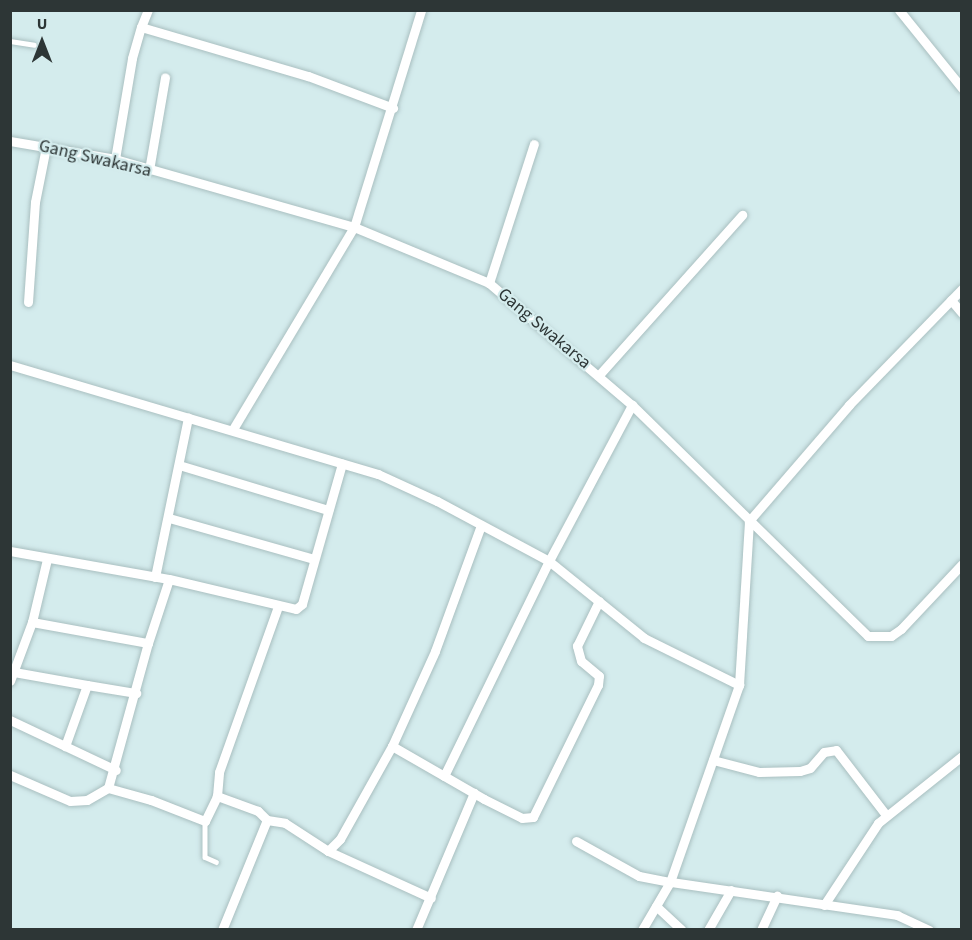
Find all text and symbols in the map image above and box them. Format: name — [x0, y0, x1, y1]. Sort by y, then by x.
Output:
north arrow — [12, 12, 72, 72]
text: U — [37, 13, 47, 35]
street label: Gang Swakarsa — [37, 136, 153, 182]
street label: Gang Swakarsa — [493, 284, 595, 374]

